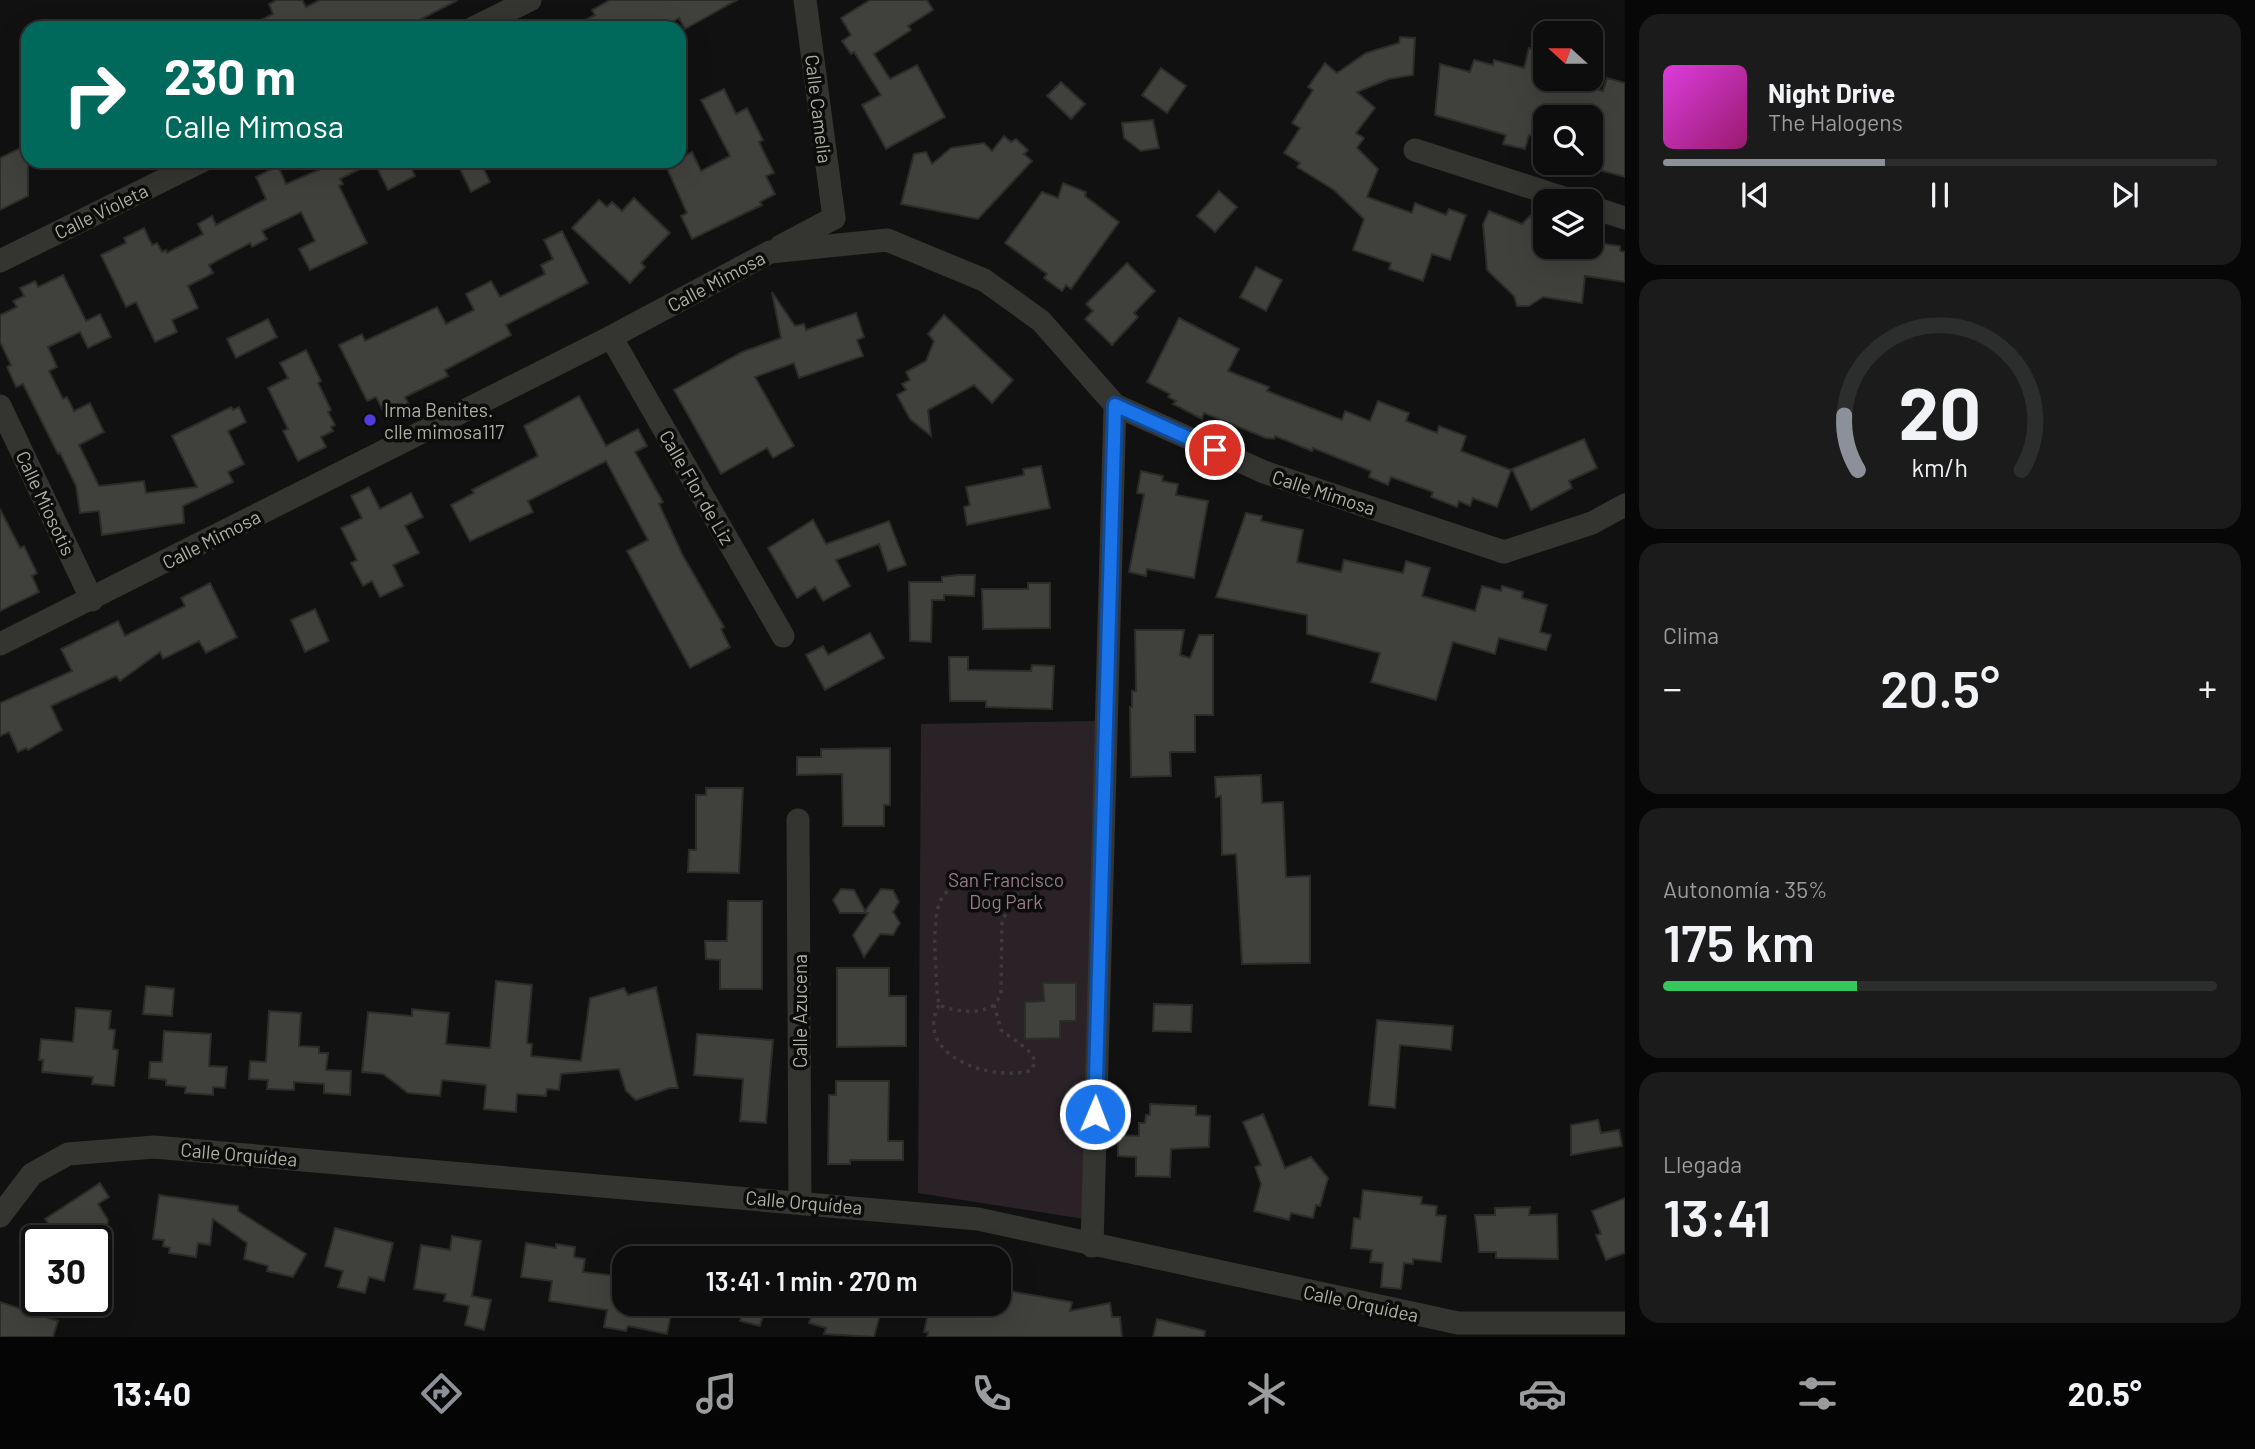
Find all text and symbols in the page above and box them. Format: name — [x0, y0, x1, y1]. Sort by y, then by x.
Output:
north arrow — [1533, 21, 1603, 91]
map controls — [1533, 21, 1603, 259]
text: 230 m — [164, 46, 296, 105]
icon: right — [49, 49, 140, 140]
street label: Calle Camelia — [801, 53, 837, 165]
text: Night Drive — [1768, 77, 1895, 108]
button: search — [1533, 105, 1603, 175]
text: Calle Mimosa — [164, 106, 344, 144]
text: The Halogens — [1768, 108, 1903, 136]
icon: previous — [1736, 176, 1774, 214]
icon: pause — [1921, 176, 1959, 214]
icon: next — [2106, 176, 2144, 214]
street label: Calle Violeta — [50, 178, 152, 244]
button: layers — [1533, 189, 1603, 259]
street label: Calle Mimosa — [663, 246, 769, 316]
text: 20 — [1899, 367, 1981, 455]
place label: Irma Benites. clle mimosa117 — [384, 398, 504, 443]
marker: Irma Benites. clle mimosa117 — [362, 412, 378, 428]
pin — [1185, 420, 1245, 480]
street label: Calle Flor de Liz — [655, 426, 739, 548]
icon: arrive — [1196, 431, 1234, 469]
street label: Calle Miosotis — [12, 447, 80, 559]
text: km/h — [1912, 452, 1968, 482]
street label: Calle Mimosa — [1270, 465, 1378, 519]
street label: Calle Mimosa — [158, 504, 264, 574]
text: Clima — [1663, 621, 1719, 649]
text: 20.5° — [1880, 656, 2000, 718]
text: − — [1663, 664, 1682, 710]
text: + — [2198, 664, 2217, 710]
park label: San Francisco Dog Park — [948, 868, 1064, 913]
text: Autonomía · 35% — [1663, 875, 1827, 903]
text: 175 km — [1663, 910, 1815, 972]
street label: Calle Azucena — [788, 954, 811, 1068]
position arrow — [1058, 1077, 1132, 1151]
street label: Calle Orquídea — [180, 1137, 298, 1171]
text: Llegada — [1663, 1150, 1742, 1178]
street label: Calle Orquídea — [745, 1185, 863, 1219]
text: 13:41 — [1663, 1185, 1771, 1247]
speed limit sign: 30 — [21, 1225, 112, 1316]
text: 13:41 · 1 min · 270 m — [706, 1265, 917, 1296]
street label: Calle Orquídea — [1301, 1280, 1421, 1326]
icon: directions — [417, 1369, 466, 1418]
icon: music — [692, 1369, 741, 1418]
icon: phone — [967, 1369, 1016, 1418]
icon: climate — [1242, 1369, 1291, 1418]
icon: car — [1518, 1369, 1567, 1418]
icon: filters — [1793, 1369, 1842, 1418]
text: 13:40 — [113, 1374, 191, 1412]
text: 20.5° — [2068, 1374, 2142, 1412]

